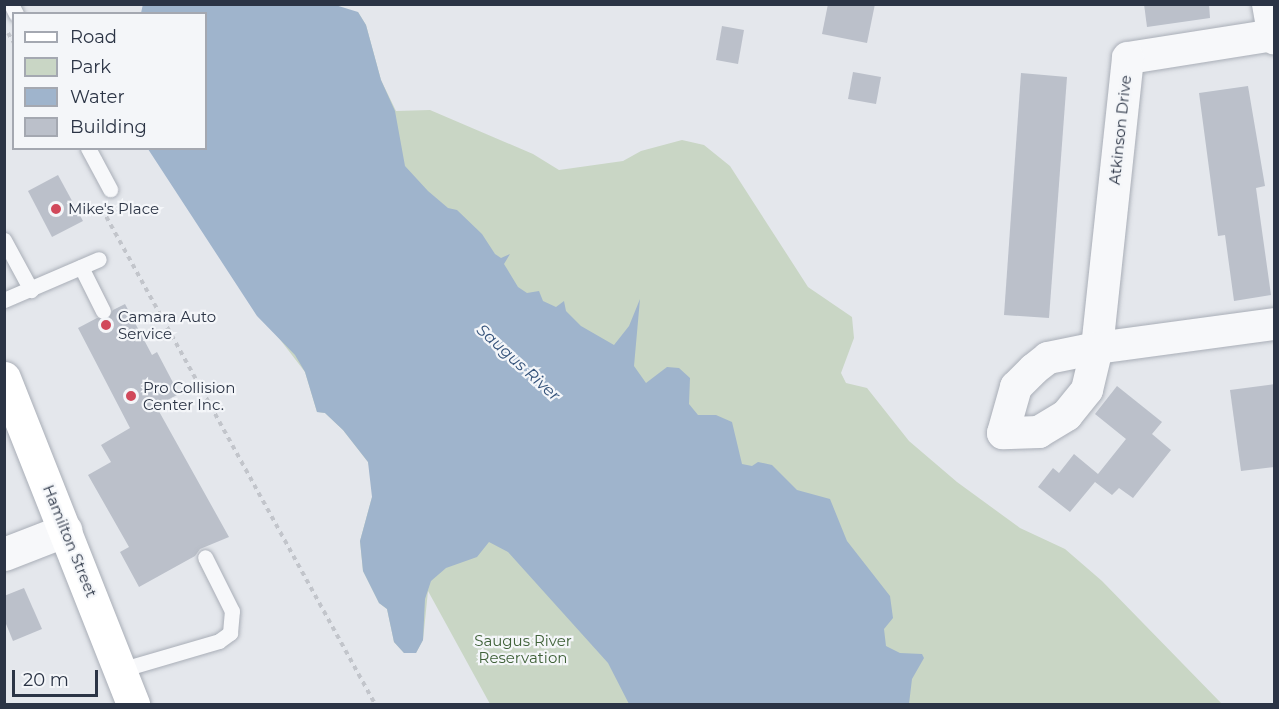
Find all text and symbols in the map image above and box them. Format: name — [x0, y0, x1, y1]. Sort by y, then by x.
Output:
legend — [12, 12, 207, 150]
text: Road — [70, 26, 117, 48]
text: Park — [70, 56, 111, 78]
street label: Atkinson Drive — [1105, 74, 1135, 186]
text: Water — [70, 86, 125, 108]
text: Building — [70, 116, 147, 138]
place label: Mike's Place — [68, 200, 159, 218]
marker: Mike's Place — [49, 202, 63, 216]
place label: Camara Auto Service — [118, 307, 216, 342]
marker: Camara Auto Service — [99, 318, 113, 332]
water label: Saugus River — [472, 321, 564, 405]
place label: Pro Collision Center Inc. — [143, 378, 235, 413]
marker: Pro Collision Center Inc. — [124, 389, 138, 403]
street label: Hamilton Street — [39, 482, 101, 600]
park label: Saugus River Reservation — [474, 631, 572, 666]
scale bar — [15, 658, 100, 696]
text: 20 m — [23, 669, 69, 691]

